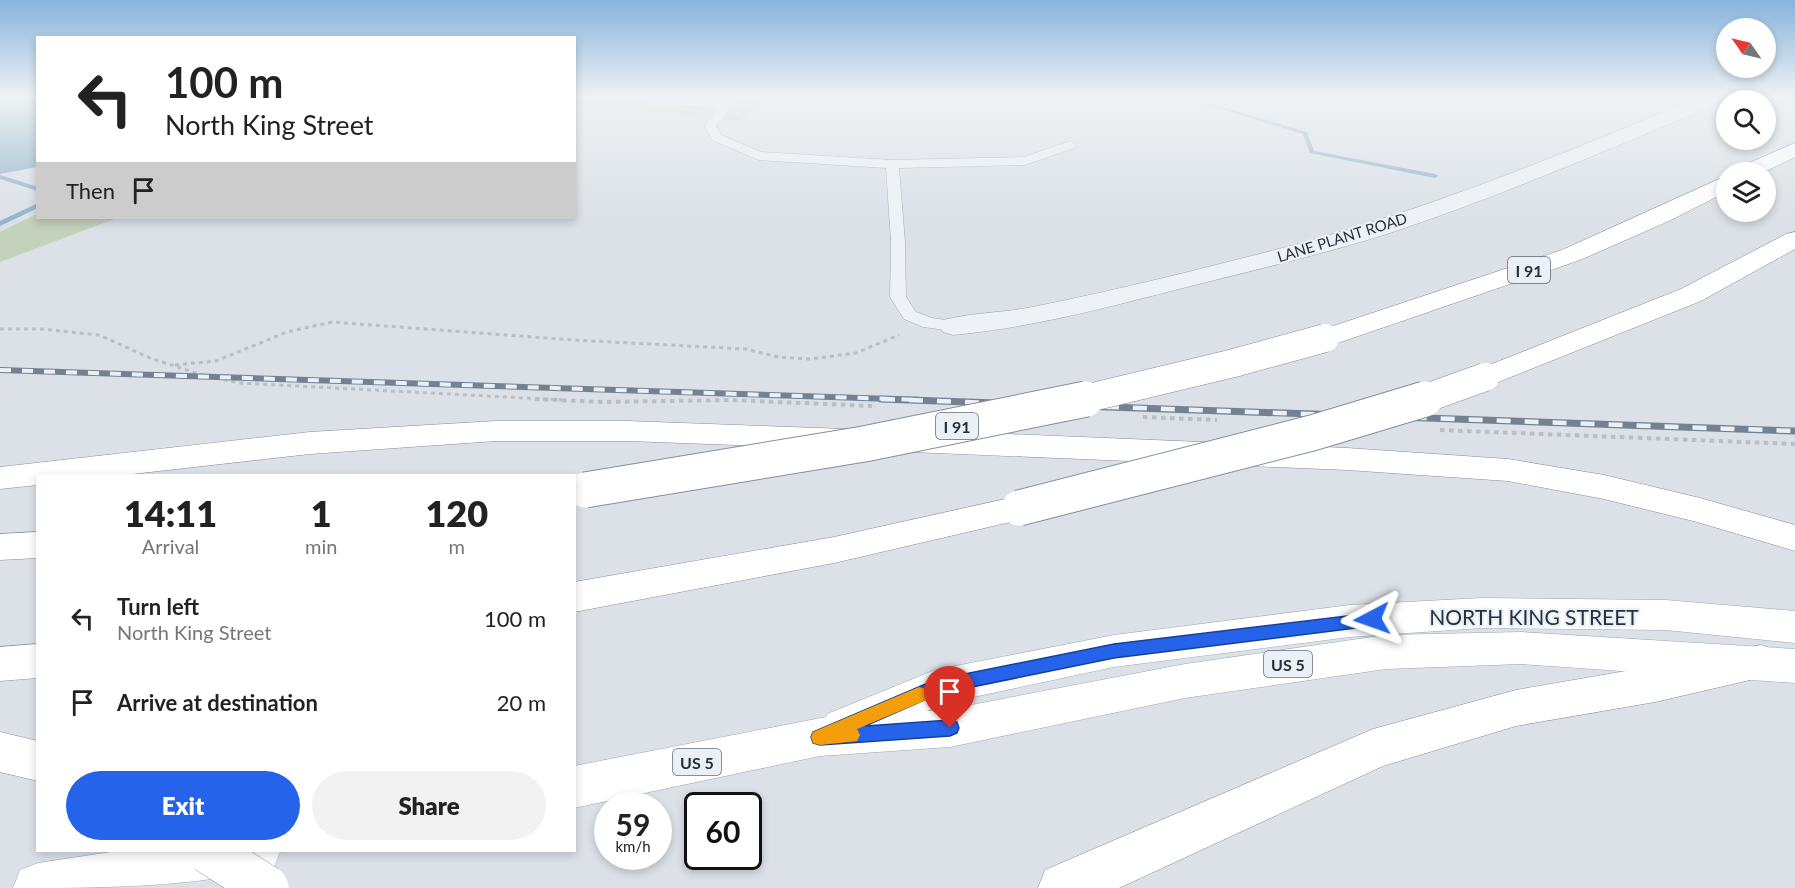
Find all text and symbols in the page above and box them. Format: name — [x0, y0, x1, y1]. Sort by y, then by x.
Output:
north arrow — [1716, 18, 1776, 78]
map controls — [1716, 18, 1776, 222]
text: 100 m — [165, 57, 283, 107]
icon: left — [66, 60, 144, 138]
button: search — [1716, 90, 1776, 150]
text: North King Street — [165, 108, 373, 141]
button: layers — [1716, 162, 1776, 222]
icon: arrive — [127, 174, 160, 207]
text: Then — [66, 177, 115, 204]
street label: LANE PLANT ROAD — [1275, 209, 1409, 265]
road number: I 91 — [1508, 257, 1550, 283]
road number: I 91 — [936, 413, 978, 439]
text: 14:11 — [124, 491, 217, 535]
text: 1 — [311, 491, 332, 535]
text: 120 — [425, 491, 488, 535]
text: Arrival — [142, 534, 199, 558]
text: min — [305, 534, 337, 558]
text: m — [448, 534, 465, 558]
position arrow — [1340, 587, 1404, 651]
text: Turn left — [117, 593, 199, 620]
icon: left — [66, 602, 99, 635]
street label: NORTH KING STREET — [1429, 604, 1639, 629]
text: 100 m — [484, 605, 546, 632]
text: North King Street — [117, 620, 271, 644]
road number: US 5 — [1264, 651, 1312, 677]
pin — [924, 666, 975, 728]
icon: arrive — [933, 675, 966, 708]
icon: arrive — [66, 686, 99, 719]
text: Arrive at destination — [117, 689, 318, 716]
text: 20 m — [497, 689, 546, 716]
road number: US 5 — [673, 749, 721, 775]
button: Exit — [66, 771, 300, 840]
button: Share — [312, 771, 546, 840]
speed limit sign: 60 — [684, 792, 762, 870]
text: 59 — [616, 806, 650, 842]
text: km/h — [615, 837, 651, 855]

